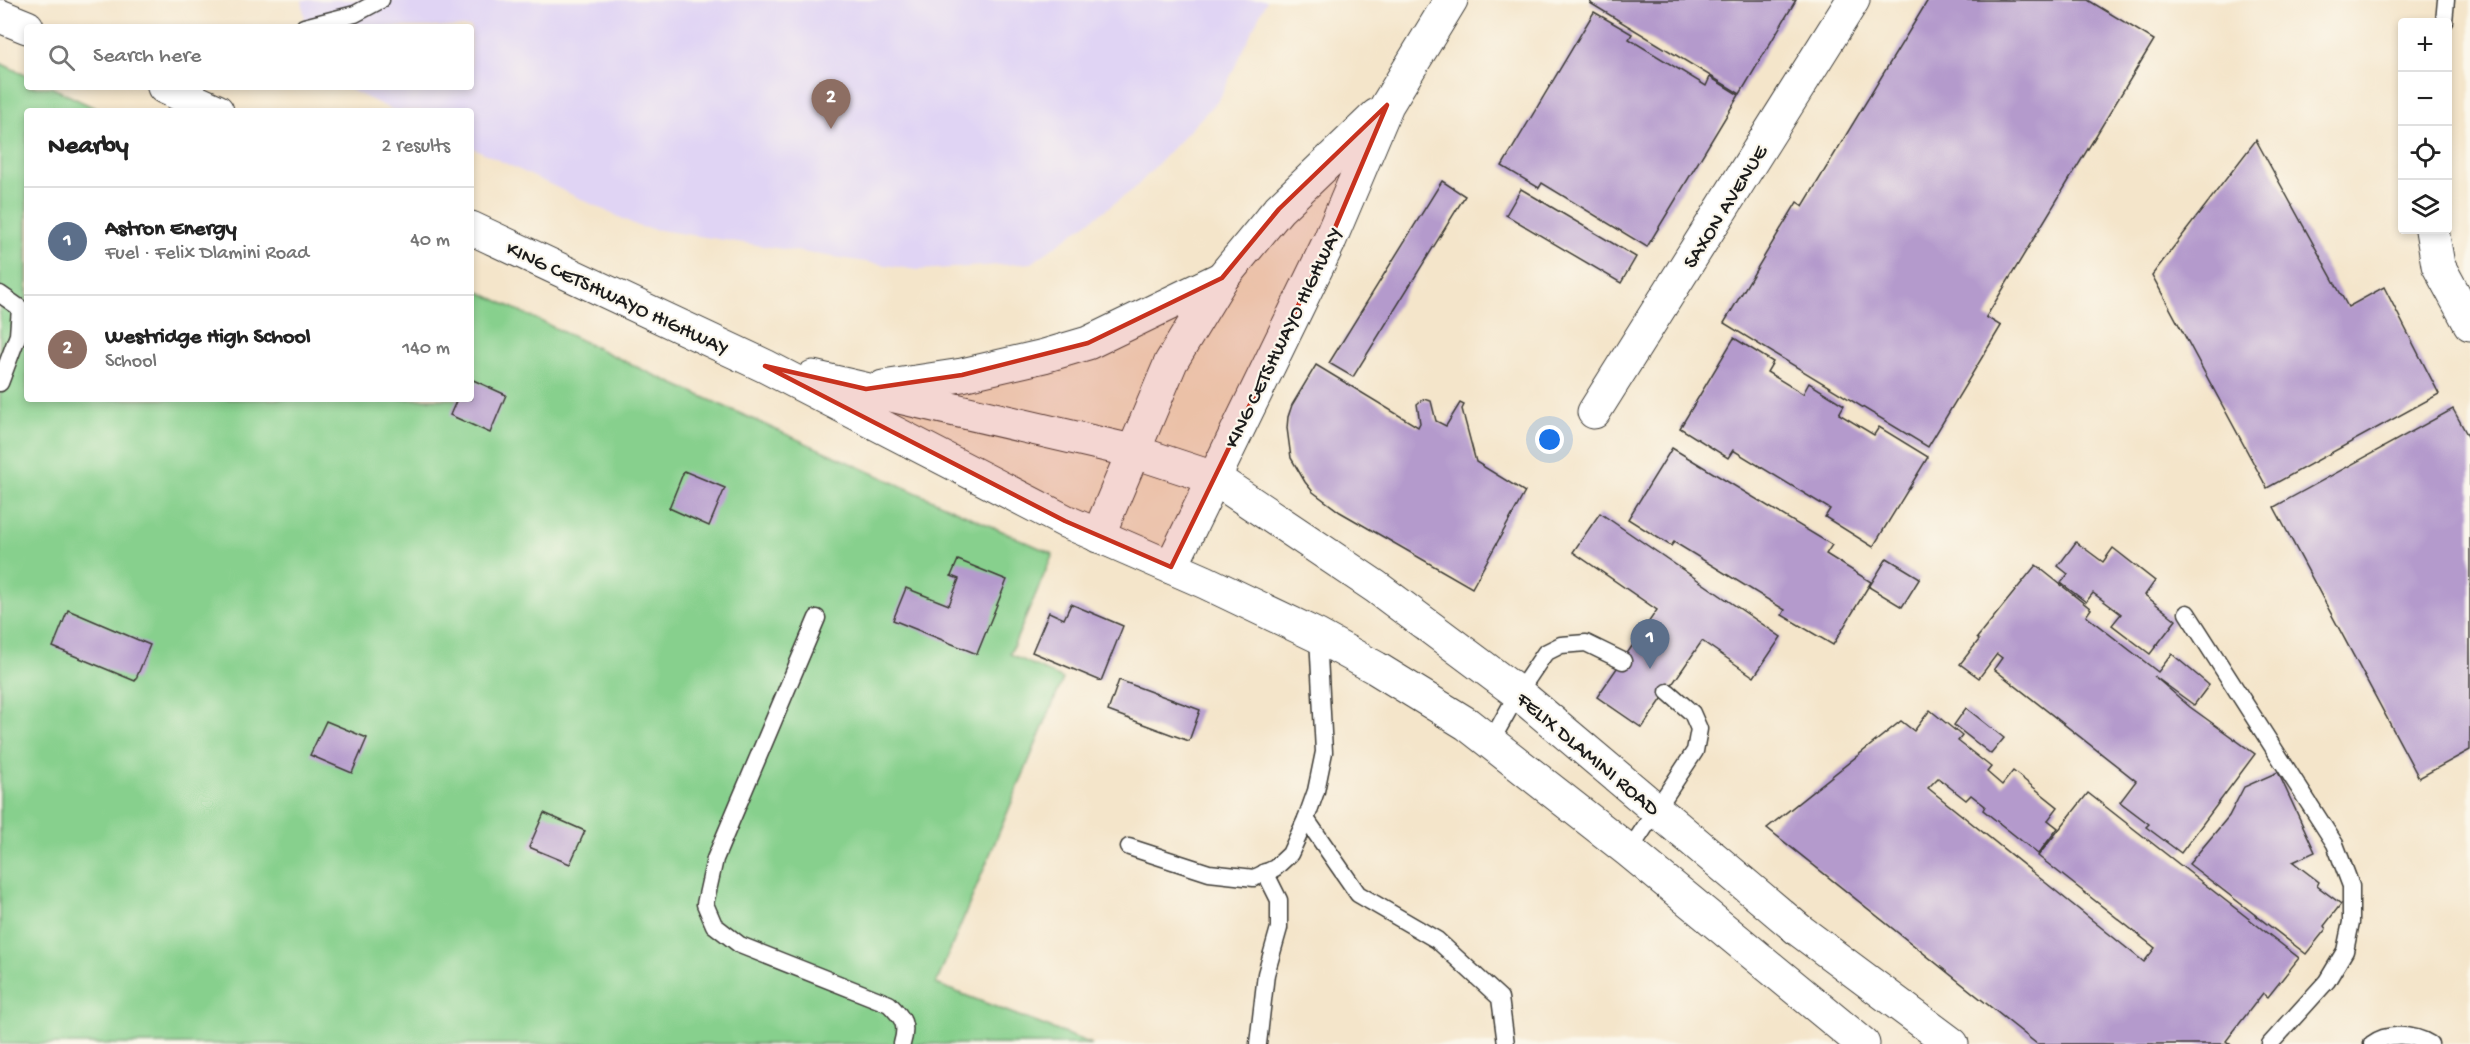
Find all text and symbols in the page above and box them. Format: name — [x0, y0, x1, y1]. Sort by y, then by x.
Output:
map controls — [2398, 18, 2452, 234]
button: + — [2398, 18, 2452, 72]
search box — [24, 24, 474, 90]
icon: search — [45, 41, 78, 74]
text: Search here — [93, 44, 201, 70]
button: − — [2398, 72, 2452, 126]
pin: 2 — [812, 80, 850, 129]
button: locate — [2398, 126, 2452, 180]
text: Nearby — [48, 132, 129, 163]
text: 2 results — [381, 136, 450, 159]
street label: SAXON AVENUE — [1679, 141, 1775, 274]
button: layers — [2398, 180, 2452, 234]
text: Astron Energy — [105, 217, 237, 243]
street label: KING CETSHWAYO HIGHWAY — [1221, 224, 1350, 453]
text: 1 — [63, 230, 72, 253]
text: 40 m — [410, 230, 450, 253]
street label: KING CETSHWAYO HIGHWAY — [501, 238, 732, 363]
text: Fuel · Felix Dlamini Road — [105, 243, 309, 266]
text: Westridge High School — [105, 325, 311, 351]
text: 2 — [63, 338, 72, 361]
text: 140 m — [402, 338, 450, 361]
text: School — [105, 351, 157, 374]
your location — [1535, 425, 1564, 454]
pin: 1 — [1630, 620, 1670, 669]
street label: FELIX DLAMINI ROAD — [1509, 688, 1664, 823]

